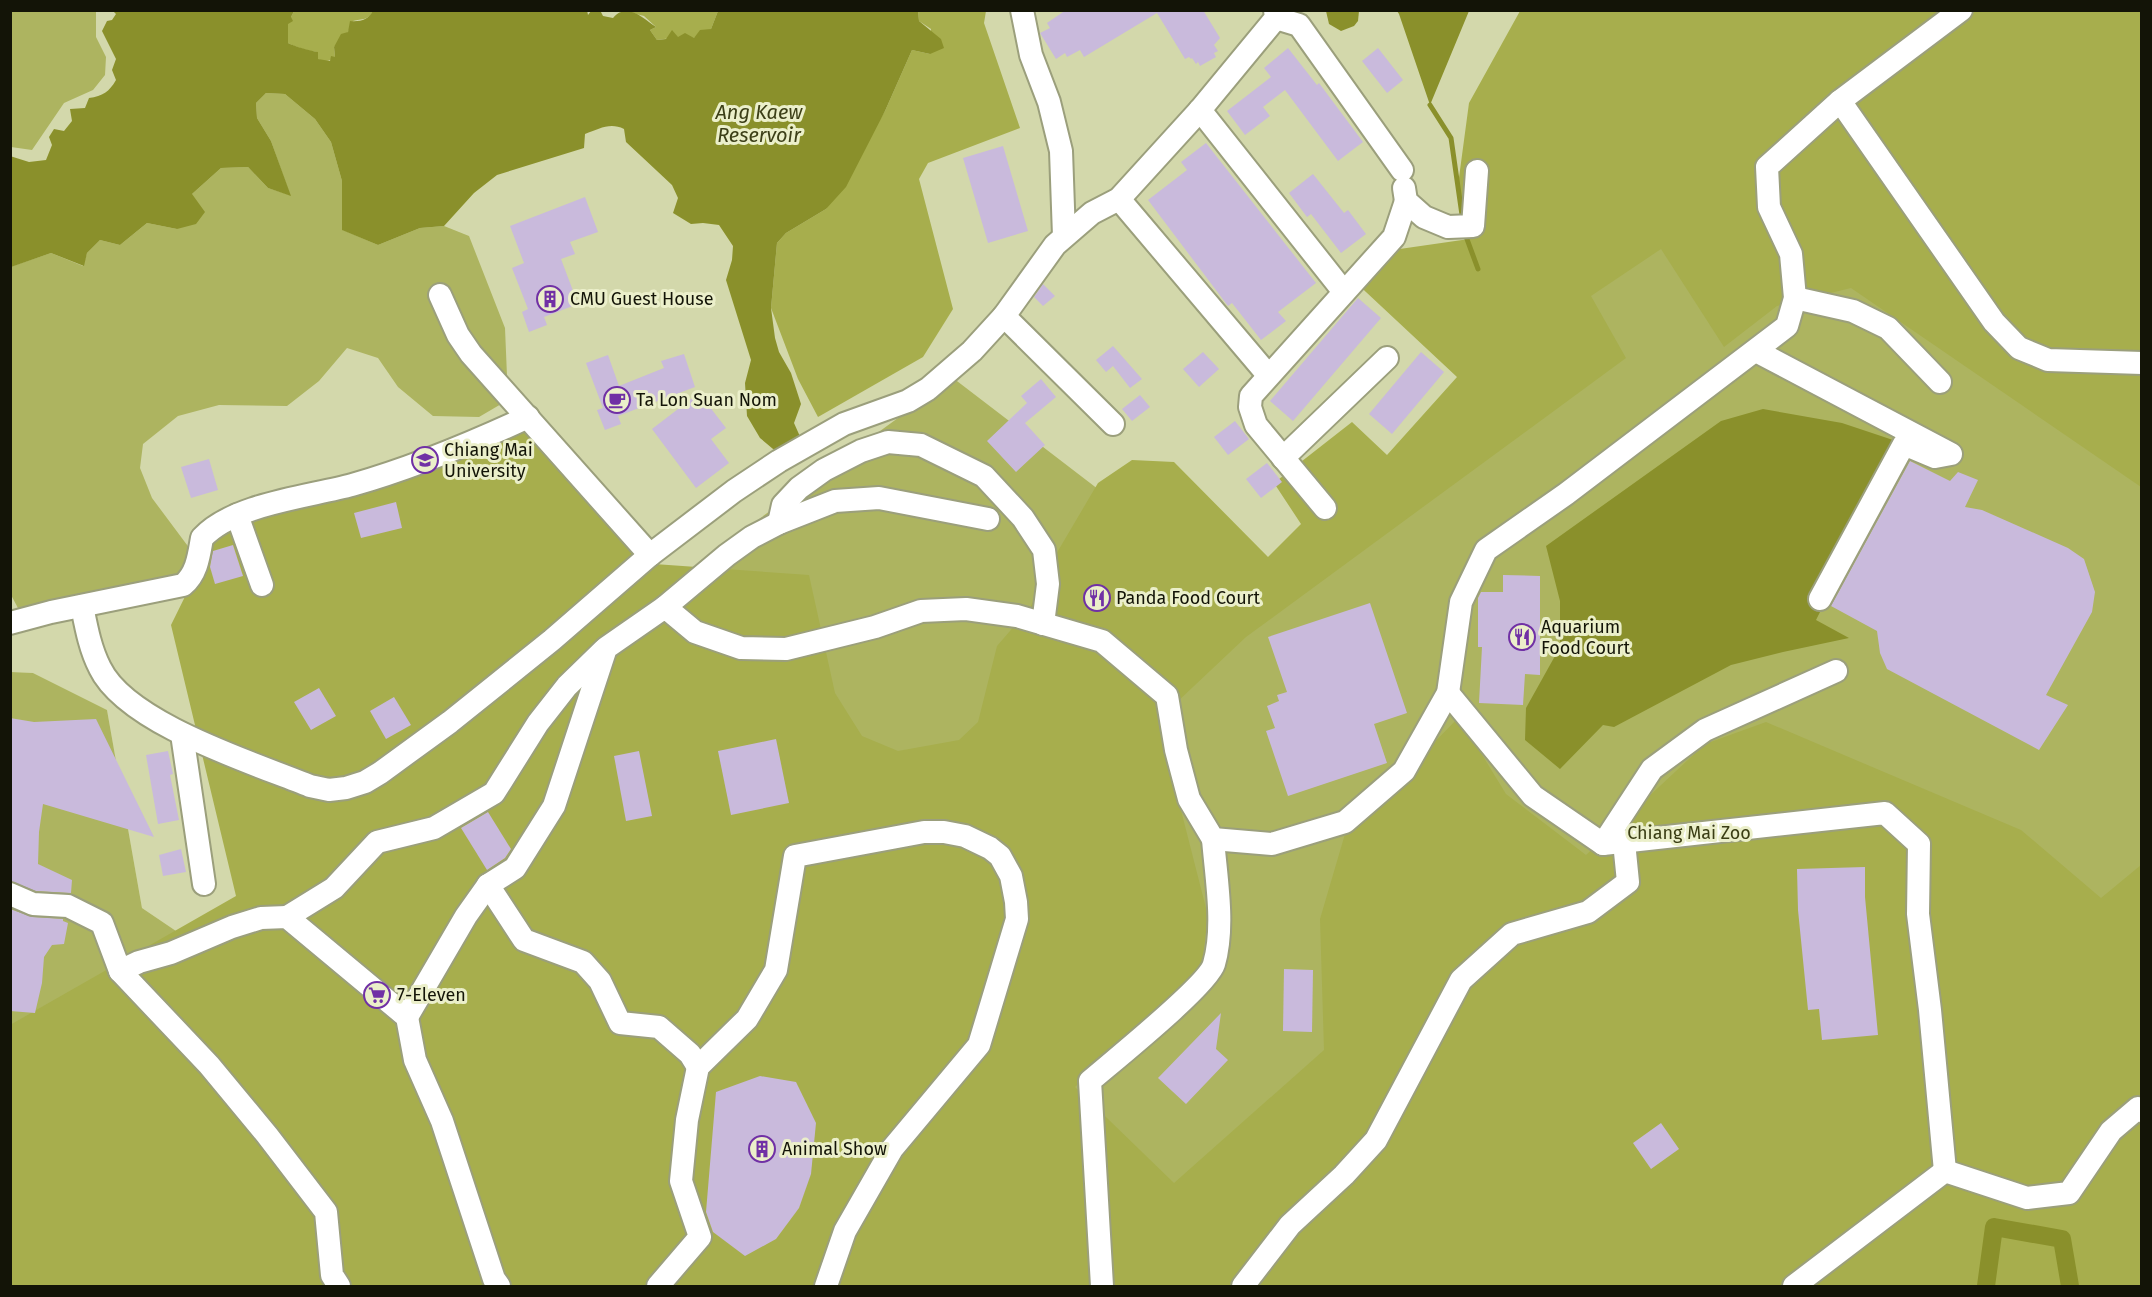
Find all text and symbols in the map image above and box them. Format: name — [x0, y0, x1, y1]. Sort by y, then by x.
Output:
water label: Ang Kaew Reservoir — [715, 100, 803, 147]
building icon: CMU Guest House — [535, 284, 565, 314]
place label: CMU Guest House — [570, 288, 713, 310]
cafe icon: Ta Lon Suan Nom — [602, 385, 632, 415]
place label: Ta Lon Suan Nom — [636, 389, 777, 411]
place label: Chiang Mai University — [444, 439, 533, 482]
school or university icon: Chiang Mai University — [410, 445, 440, 475]
restaurant icon: Panda Food Court — [1082, 583, 1112, 613]
place label: Panda Food Court — [1116, 587, 1261, 609]
place label: Aquarium Food Court — [1541, 616, 1630, 659]
restaurant icon: Aquarium Food Court — [1507, 622, 1537, 652]
park label: Chiang Mai Zoo — [1627, 822, 1751, 844]
supermarket icon: 7-Eleven — [362, 980, 392, 1010]
place label: 7-Eleven — [397, 984, 466, 1006]
building icon: Animal Show — [747, 1134, 777, 1164]
place label: Animal Show — [782, 1138, 887, 1160]

